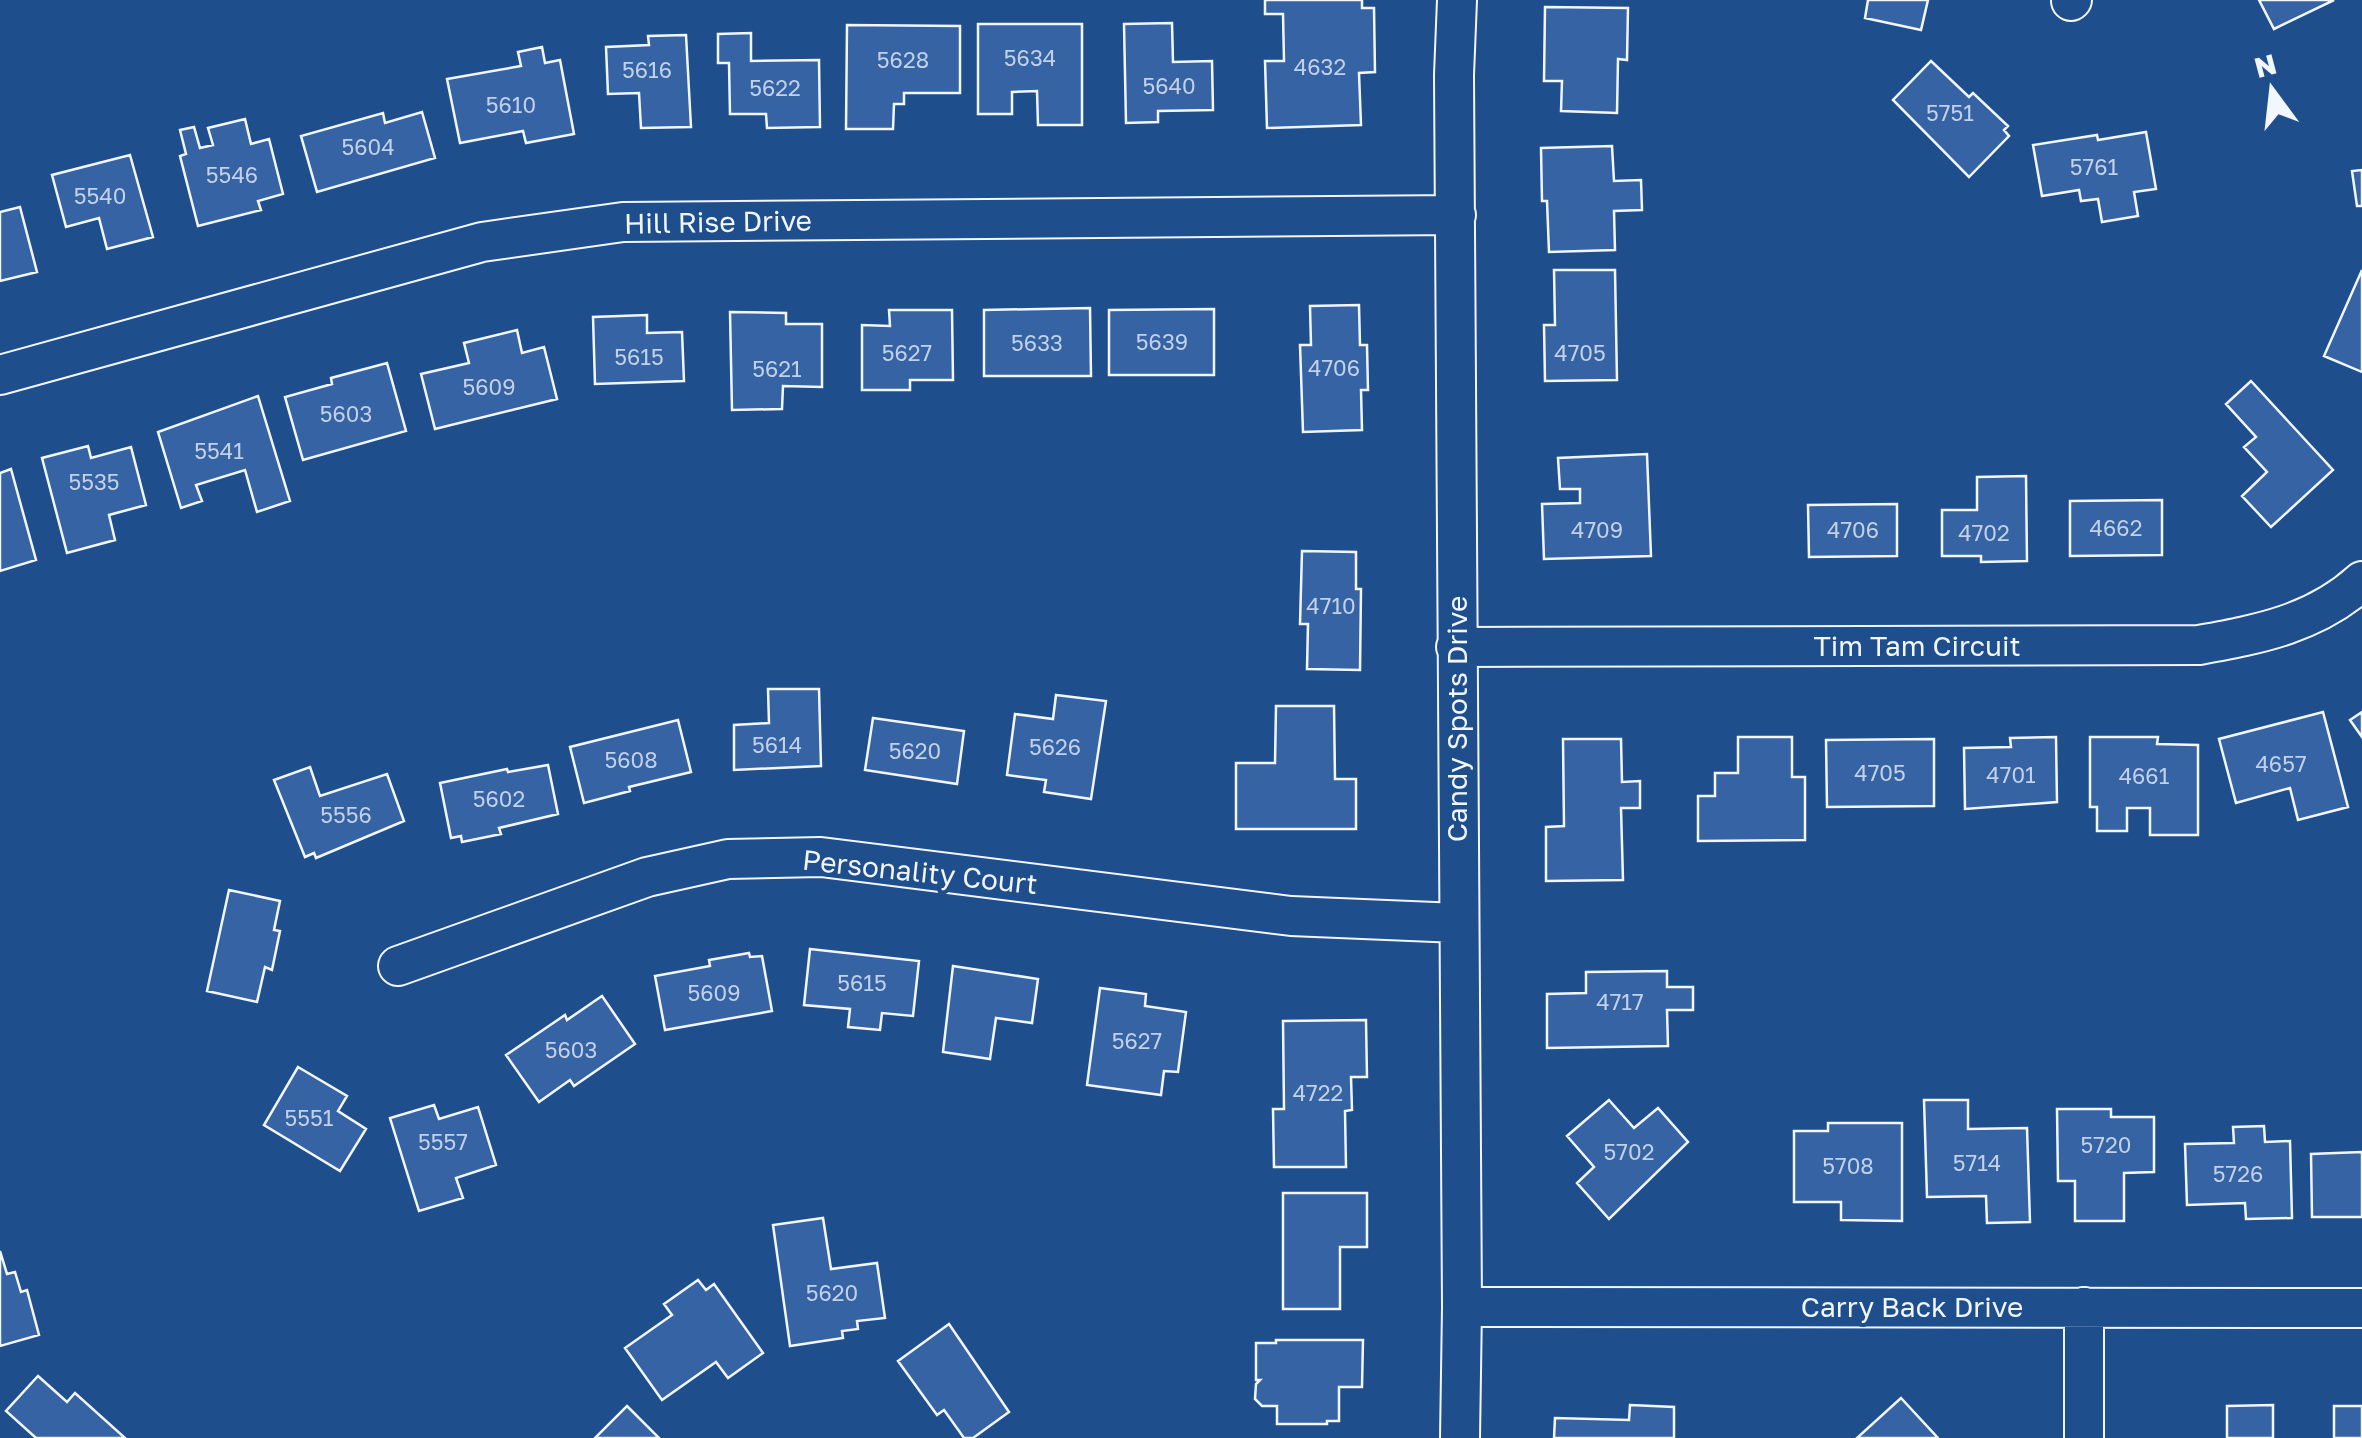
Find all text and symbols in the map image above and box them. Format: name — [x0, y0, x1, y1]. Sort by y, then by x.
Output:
north arrow — [2222, 40, 2322, 140]
house number: 5634 — [1004, 44, 1056, 71]
house number: 5628 — [877, 46, 929, 73]
text: N — [2251, 47, 2280, 84]
house number: 4632 — [1294, 53, 1346, 80]
house number: 5616 — [622, 56, 672, 83]
house number: 5640 — [1142, 72, 1196, 99]
house number: 5622 — [749, 74, 801, 101]
house number: 5610 — [486, 91, 536, 118]
house number: 5751 — [1926, 99, 1974, 126]
house number: 5604 — [341, 133, 395, 160]
house number: 5761 — [2070, 153, 2119, 180]
house number: 5546 — [206, 161, 258, 188]
house number: 5540 — [74, 182, 126, 209]
street label: Hill Rise Drive — [624, 203, 812, 240]
house number: 5639 — [1136, 328, 1188, 355]
house number: 5633 — [1011, 329, 1063, 356]
house number: 5627 — [882, 339, 932, 366]
house number: 4705 — [1554, 339, 1606, 366]
house number: 5615 — [614, 343, 664, 370]
house number: 4706 — [1308, 354, 1360, 381]
house number: 5621 — [752, 355, 802, 382]
house number: 5609 — [462, 373, 516, 400]
house number: 5603 — [320, 400, 372, 427]
house number: 5541 — [194, 437, 244, 464]
house number: 5535 — [68, 468, 120, 495]
house number: 4662 — [2090, 514, 2142, 541]
house number: 4709 — [1571, 516, 1623, 543]
house number: 4706 — [1827, 516, 1879, 543]
house number: 4702 — [1958, 519, 2010, 546]
house number: 4710 — [1306, 592, 1356, 619]
street label: Candy Spots Drive — [1440, 596, 1473, 842]
street label: Tim Tam Circuit — [1813, 629, 2021, 662]
house number: 5614 — [752, 731, 802, 758]
house number: 5626 — [1029, 733, 1081, 760]
house number: 5620 — [889, 737, 941, 764]
house number: 5608 — [604, 746, 658, 773]
house number: 4657 — [2255, 750, 2307, 777]
house number: 4705 — [1854, 759, 1906, 786]
house number: 4701 — [1986, 761, 2036, 788]
house number: 4661 — [2119, 762, 2170, 789]
house number: 5602 — [473, 785, 525, 812]
house number: 5556 — [320, 801, 372, 828]
street label: Personality Court — [801, 843, 1039, 900]
house number: 5615 — [837, 969, 887, 996]
house number: 5609 — [687, 979, 741, 1006]
house number: 4717 — [1596, 988, 1644, 1015]
house number: 5627 — [1112, 1027, 1162, 1054]
house number: 5603 — [545, 1036, 597, 1063]
house number: 4722 — [1293, 1079, 1343, 1106]
house number: 5551 — [285, 1104, 334, 1131]
house number: 5557 — [418, 1128, 468, 1155]
house number: 5720 — [2081, 1131, 2131, 1158]
house number: 5702 — [1604, 1138, 1654, 1165]
house number: 5714 — [1953, 1149, 2001, 1176]
house number: 5708 — [1822, 1152, 1874, 1179]
house number: 5726 — [2213, 1160, 2263, 1187]
house number: 5620 — [806, 1279, 858, 1306]
street label: Carry Back Drive — [1801, 1290, 2023, 1323]

